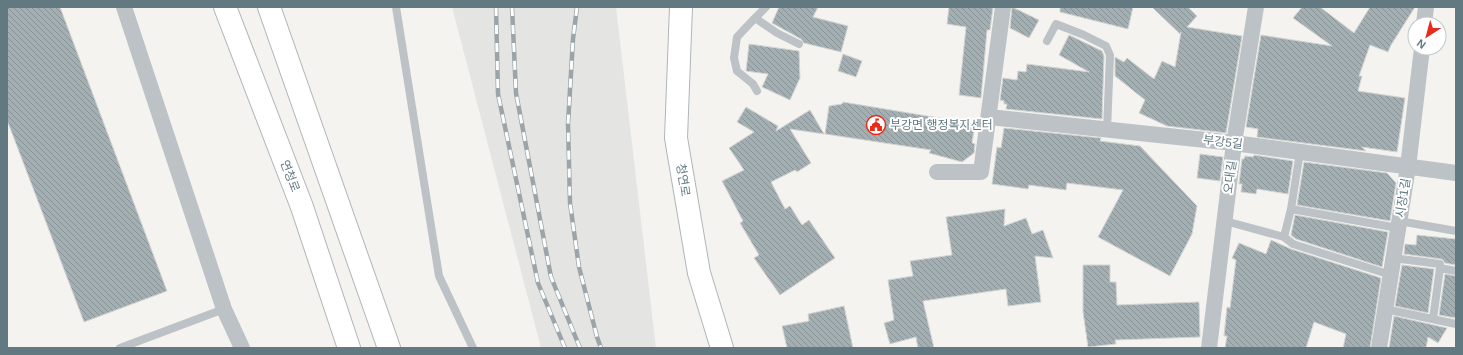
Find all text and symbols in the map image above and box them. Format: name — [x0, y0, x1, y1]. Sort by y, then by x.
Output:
north arrow — [1407, 16, 1447, 56]
text: N — [1414, 37, 1428, 51]
public building icon: 부강면 행정복지센터 — [865, 114, 887, 136]
place label: 부강면 행정복지센터 — [890, 118, 993, 132]
street label: 부강5길 — [1202, 133, 1244, 151]
street label: 연청로 — [278, 158, 302, 194]
street label: 오대길 — [1221, 160, 1239, 194]
street label: 청연로 — [673, 163, 693, 197]
street label: 시장1길 — [1393, 177, 1413, 219]

